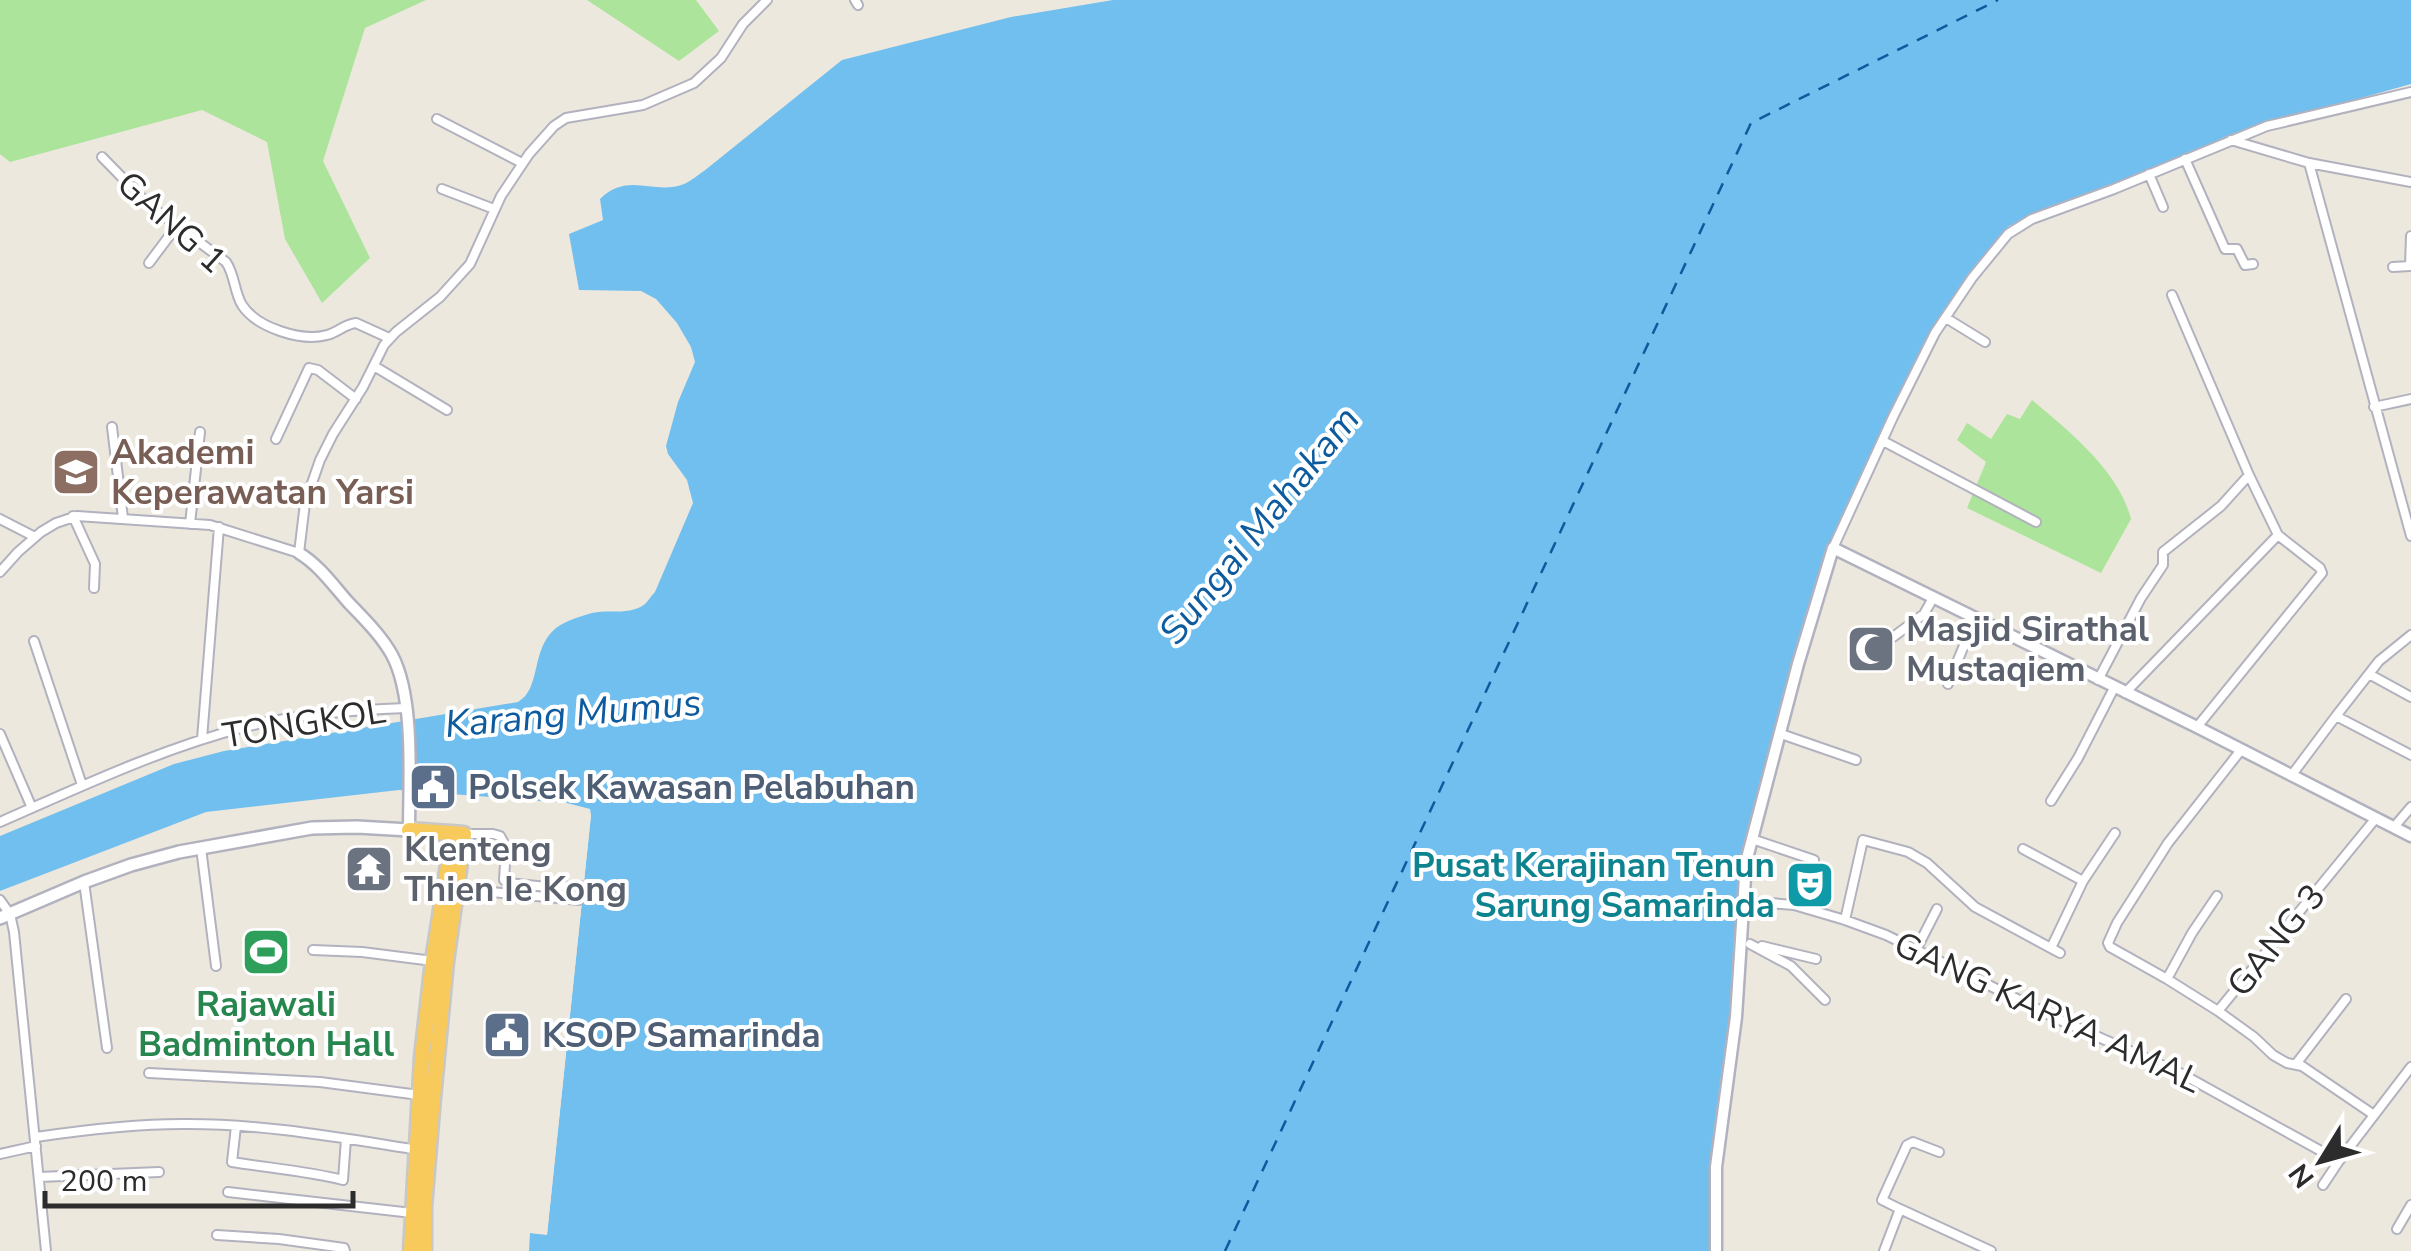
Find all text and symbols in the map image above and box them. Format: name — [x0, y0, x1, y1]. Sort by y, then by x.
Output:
street label: GANG 1 — [107, 161, 237, 284]
water label: Sungai Mahakam — [1147, 395, 1371, 655]
place label: Akademi Keperawatan Yarsi — [111, 429, 414, 516]
school or university icon: Akademi Keperawatan Yarsi — [50, 446, 102, 498]
place label: Masjid Sirathal Mustaqiem — [1906, 606, 2149, 693]
mosque icon: Masjid Sirathal Mustaqiem — [1845, 623, 1897, 675]
water label: Karang Mumus — [443, 677, 703, 750]
street label: TONGKOL — [219, 687, 389, 760]
public building icon: Polsek Kawasan Pelabuhan — [407, 761, 459, 813]
place label: Polsek Kawasan Pelabuhan — [468, 764, 915, 811]
place label: Klenteng Thien Ie Kong — [404, 826, 627, 913]
place label: Pusat Kerajinan Tenun Sarung Samarinda — [1412, 842, 1775, 929]
temple icon: Klenteng Thien Ie Kong — [343, 843, 395, 895]
theatre icon: Pusat Kerajinan Tenun Sarung Samarinda — [1784, 859, 1836, 911]
street label: GANG 3 — [2217, 874, 2336, 1006]
street label: GANG KARYA AMAL — [1887, 921, 2209, 1104]
sports icon: Rajawali Badminton Hall — [240, 926, 292, 978]
place label: Rajawali Badminton Hall — [138, 981, 394, 1068]
public building icon: KSOP Samarinda — [481, 1009, 533, 1061]
place label: KSOP Samarinda — [542, 1012, 821, 1059]
north arrow — [2271, 1111, 2371, 1211]
scale bar — [45, 1146, 352, 1208]
text: N — [2280, 1156, 2323, 1195]
text: 200 m — [60, 1161, 147, 1202]

